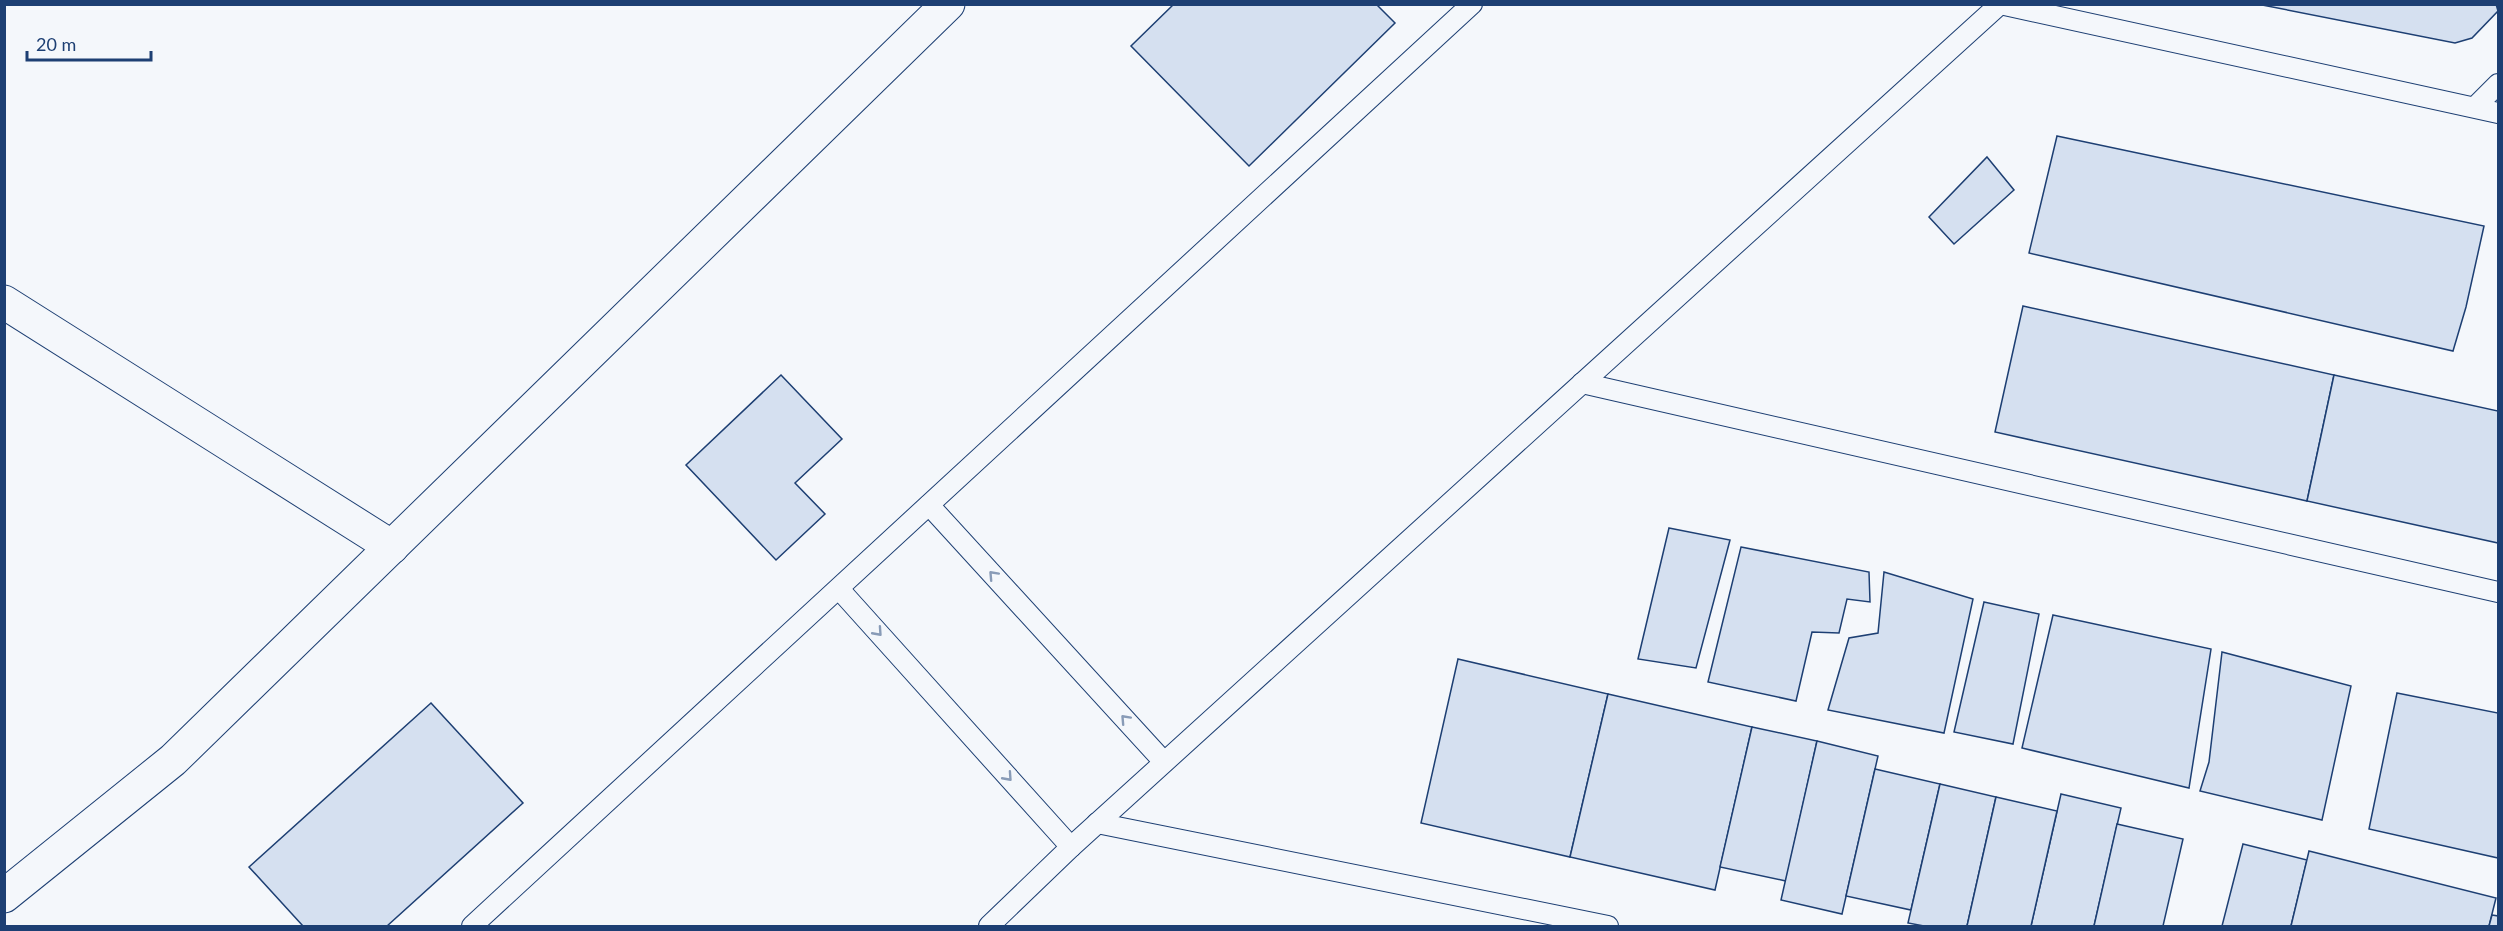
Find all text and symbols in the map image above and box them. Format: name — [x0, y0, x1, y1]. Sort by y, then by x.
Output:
scale bar — [27, 24, 152, 62]
text: 20 m — [36, 33, 76, 55]
one-way arrow — [989, 572, 1000, 582]
one-way arrow — [871, 625, 882, 636]
one-way arrow — [1121, 715, 1132, 726]
one-way arrow — [1001, 771, 1012, 781]

